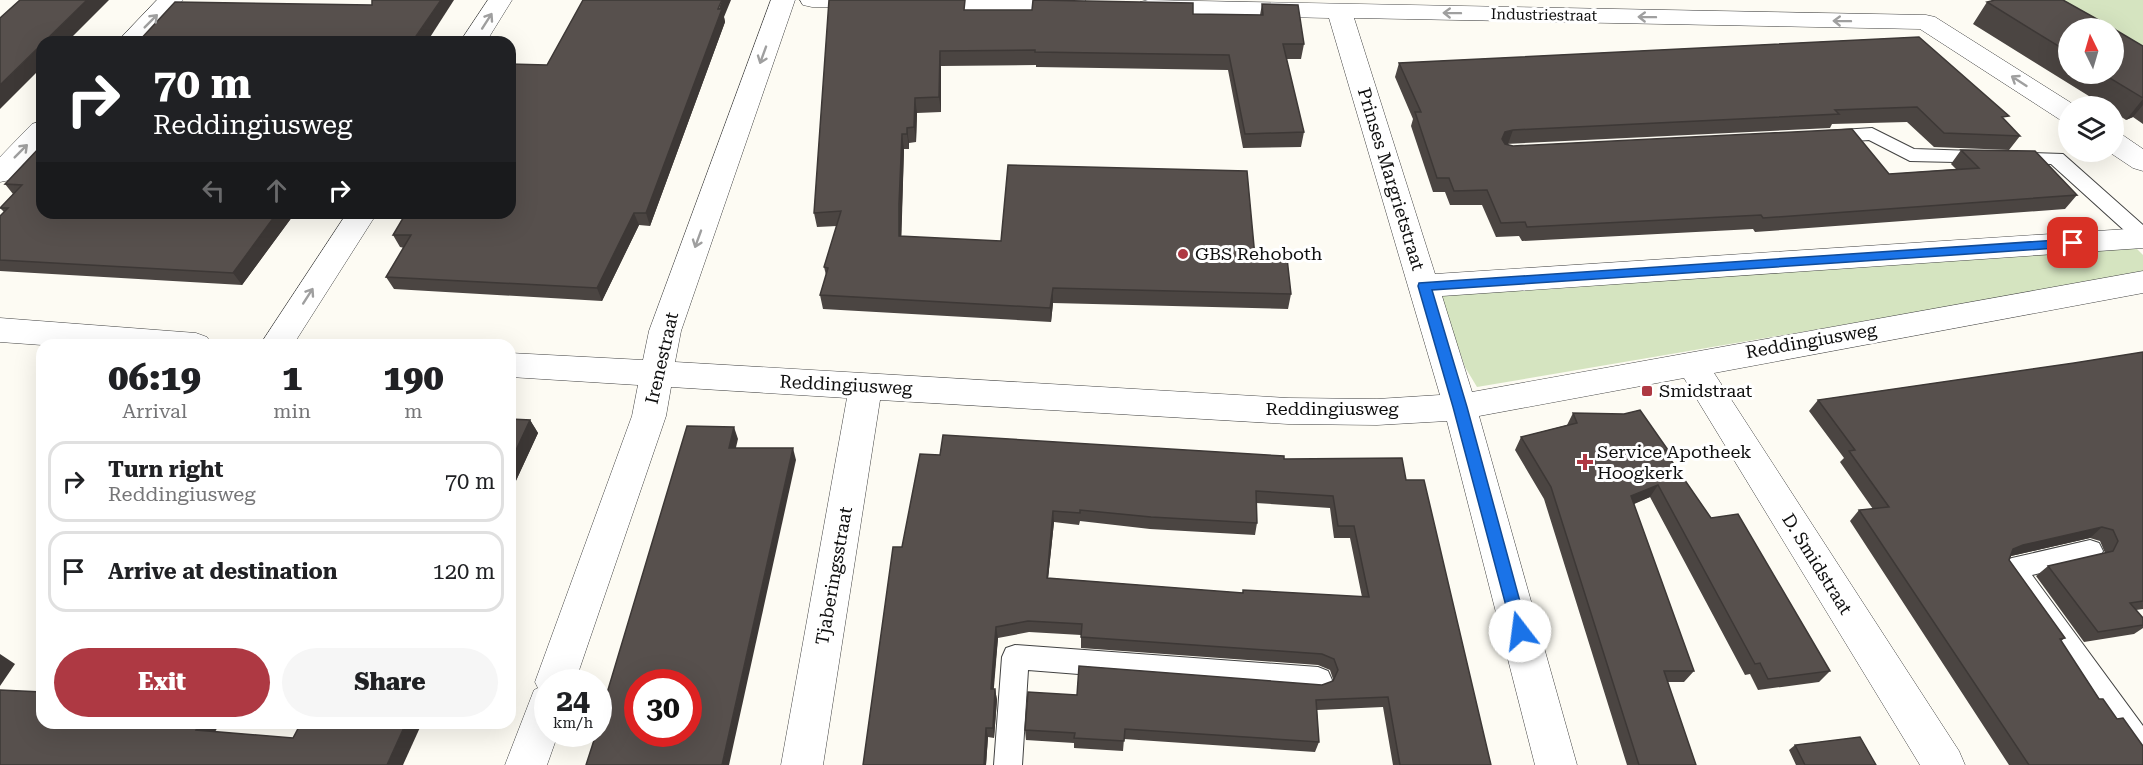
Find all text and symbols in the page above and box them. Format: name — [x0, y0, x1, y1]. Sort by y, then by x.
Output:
street label: Industriestraat — [1491, 5, 1598, 25]
one-way arrow — [1442, 8, 1462, 19]
one-way arrow — [1637, 11, 1657, 23]
one-way arrow — [481, 13, 493, 30]
one-way arrow — [143, 14, 158, 28]
one-way arrow — [1832, 15, 1852, 27]
north arrow — [2058, 18, 2124, 84]
map controls — [2058, 18, 2124, 162]
one-way arrow — [757, 45, 768, 64]
text: 70 m — [153, 59, 251, 108]
icon: right — [54, 60, 132, 138]
one-way arrow — [2011, 75, 2028, 88]
street label: Prinses Margrietstraat — [1354, 85, 1429, 273]
button: layers — [2058, 96, 2124, 162]
text: Reddingiusweg — [153, 109, 352, 141]
one-way arrow — [14, 144, 28, 159]
icon: left — [197, 174, 230, 207]
icon: ahead — [260, 174, 293, 207]
icon: right — [323, 174, 356, 207]
pin — [2047, 217, 2098, 268]
icon: arrive — [2056, 226, 2089, 259]
one-way arrow — [692, 229, 703, 248]
place label: GBS Rehoboth — [1195, 243, 1323, 264]
marker: GBS Rehoboth — [1176, 247, 1190, 261]
one-way arrow — [303, 288, 315, 305]
street label: Irenestraat — [641, 310, 682, 406]
street label: Reddingiusweg — [1744, 318, 1879, 362]
text: 06:19 — [108, 357, 201, 399]
text: 1 — [282, 357, 302, 399]
text: 190 — [383, 357, 444, 399]
street label: Reddingiusweg — [779, 371, 914, 399]
place label: Smidstraat — [1659, 380, 1753, 401]
marker: Smidstraat — [1640, 384, 1654, 398]
street label: Reddingiusweg — [1266, 398, 1399, 419]
text: Arrival — [122, 399, 187, 423]
text: min — [273, 399, 311, 423]
text: m — [404, 399, 423, 423]
place label: Service Apotheek Hoogkerk — [1597, 441, 1752, 483]
marker: Service Apotheek Hoogkerk — [1578, 455, 1592, 469]
text: Turn right — [108, 457, 223, 482]
icon: right — [57, 465, 90, 498]
text: 70 m — [445, 469, 495, 494]
text: Reddingiusweg — [108, 482, 256, 506]
street label: Tjaberingsstraat — [811, 505, 856, 647]
street label: D. Smidstraat — [1778, 509, 1857, 618]
icon: arrive — [57, 555, 90, 588]
text: Arrive at destination — [108, 559, 337, 584]
text: 120 m — [432, 559, 495, 584]
position arrow — [1488, 599, 1552, 663]
button: Exit — [54, 648, 270, 717]
button: Share — [282, 648, 498, 717]
speed limit sign: 30 — [624, 669, 702, 747]
text: 24 — [556, 683, 590, 718]
text: km/h — [553, 714, 593, 732]

